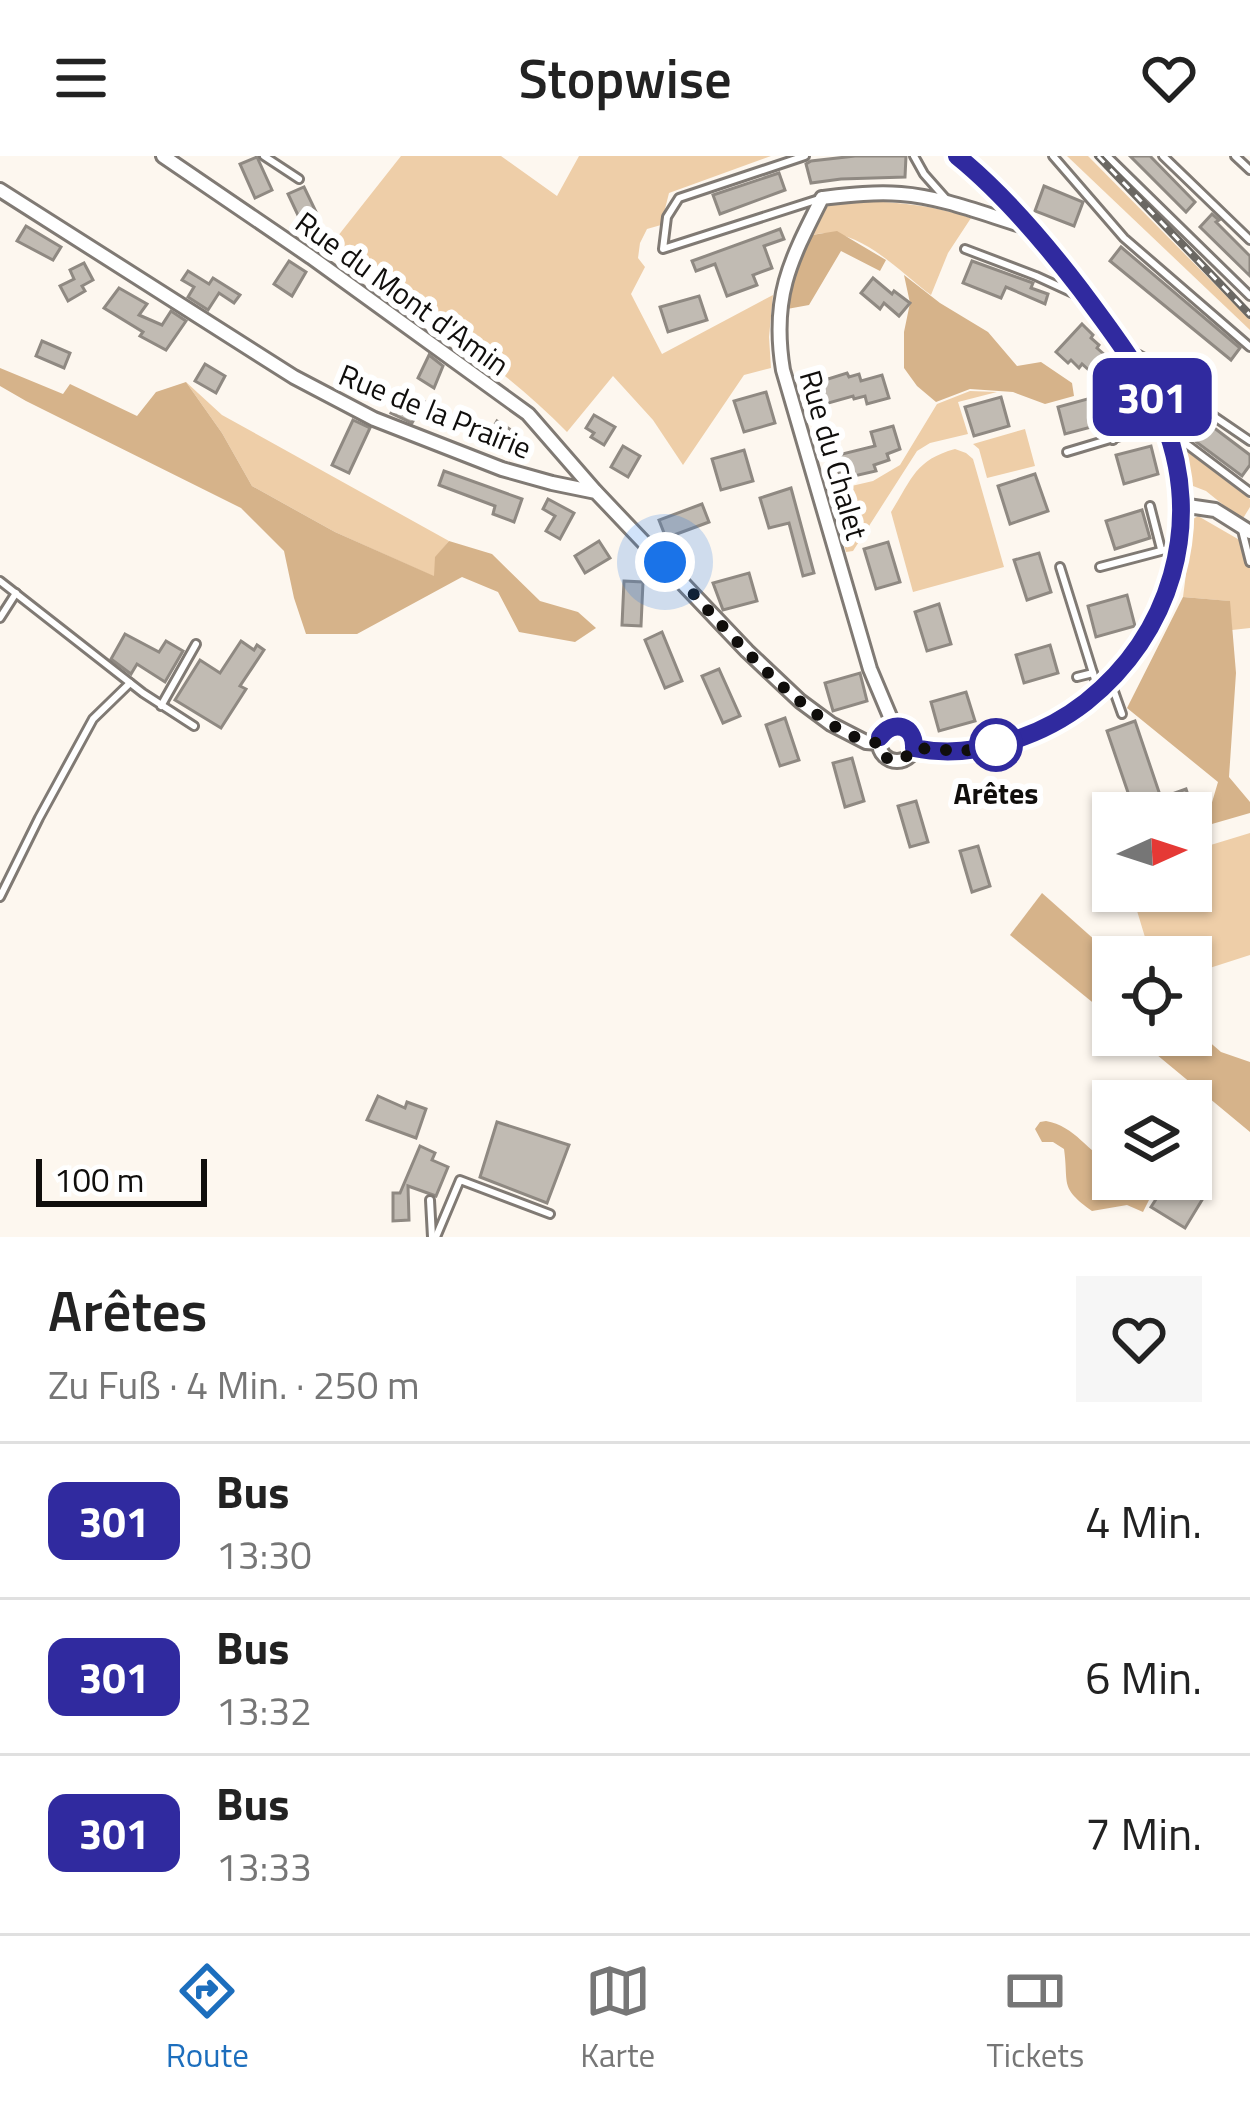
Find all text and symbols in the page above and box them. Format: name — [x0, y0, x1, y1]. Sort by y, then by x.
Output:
text: Stopwise — [518, 37, 732, 119]
icon: menu — [48, 45, 114, 111]
icon: heart — [1136, 45, 1202, 111]
street label: Rue du Mont d'Amin — [286, 200, 519, 387]
street label: Rue de la Prairie — [332, 352, 539, 471]
line badge: 301 — [1083, 358, 1221, 436]
street label: Rue du Chalet — [788, 365, 880, 545]
text: 301 — [1117, 365, 1187, 429]
your location — [635, 532, 695, 592]
marker: Arêtes — [971, 720, 1021, 770]
place label: Arêtes — [954, 770, 1038, 816]
north arrow — [1092, 792, 1212, 912]
map controls — [1092, 792, 1212, 1200]
button: locate — [1092, 936, 1212, 1056]
button: layers — [1092, 1080, 1212, 1200]
scale bar — [36, 1153, 207, 1206]
text: 100 m — [54, 1155, 144, 1205]
text: Arêtes — [48, 1266, 208, 1353]
button: heart — [1076, 1276, 1202, 1402]
text: Zu Fuß · 4 Min. · 250 m — [48, 1355, 420, 1414]
text: Bus — [216, 1457, 290, 1525]
text: 4 Min. — [1085, 1487, 1202, 1555]
text: 301 — [79, 1489, 149, 1553]
text: 13:30 — [216, 1525, 312, 1584]
text: Bus — [216, 1613, 290, 1681]
text: 6 Min. — [1085, 1643, 1202, 1711]
text: 301 — [79, 1645, 149, 1709]
text: 13:32 — [216, 1681, 312, 1740]
text: Bus — [216, 1769, 290, 1837]
text: 7 Min. — [1085, 1799, 1202, 1867]
text: 301 — [79, 1801, 149, 1865]
text: 13:33 — [216, 1837, 312, 1896]
tab: Route — [166, 1958, 249, 2080]
tab: Karte — [580, 1958, 655, 2080]
tab: Tickets — [986, 1958, 1084, 2080]

